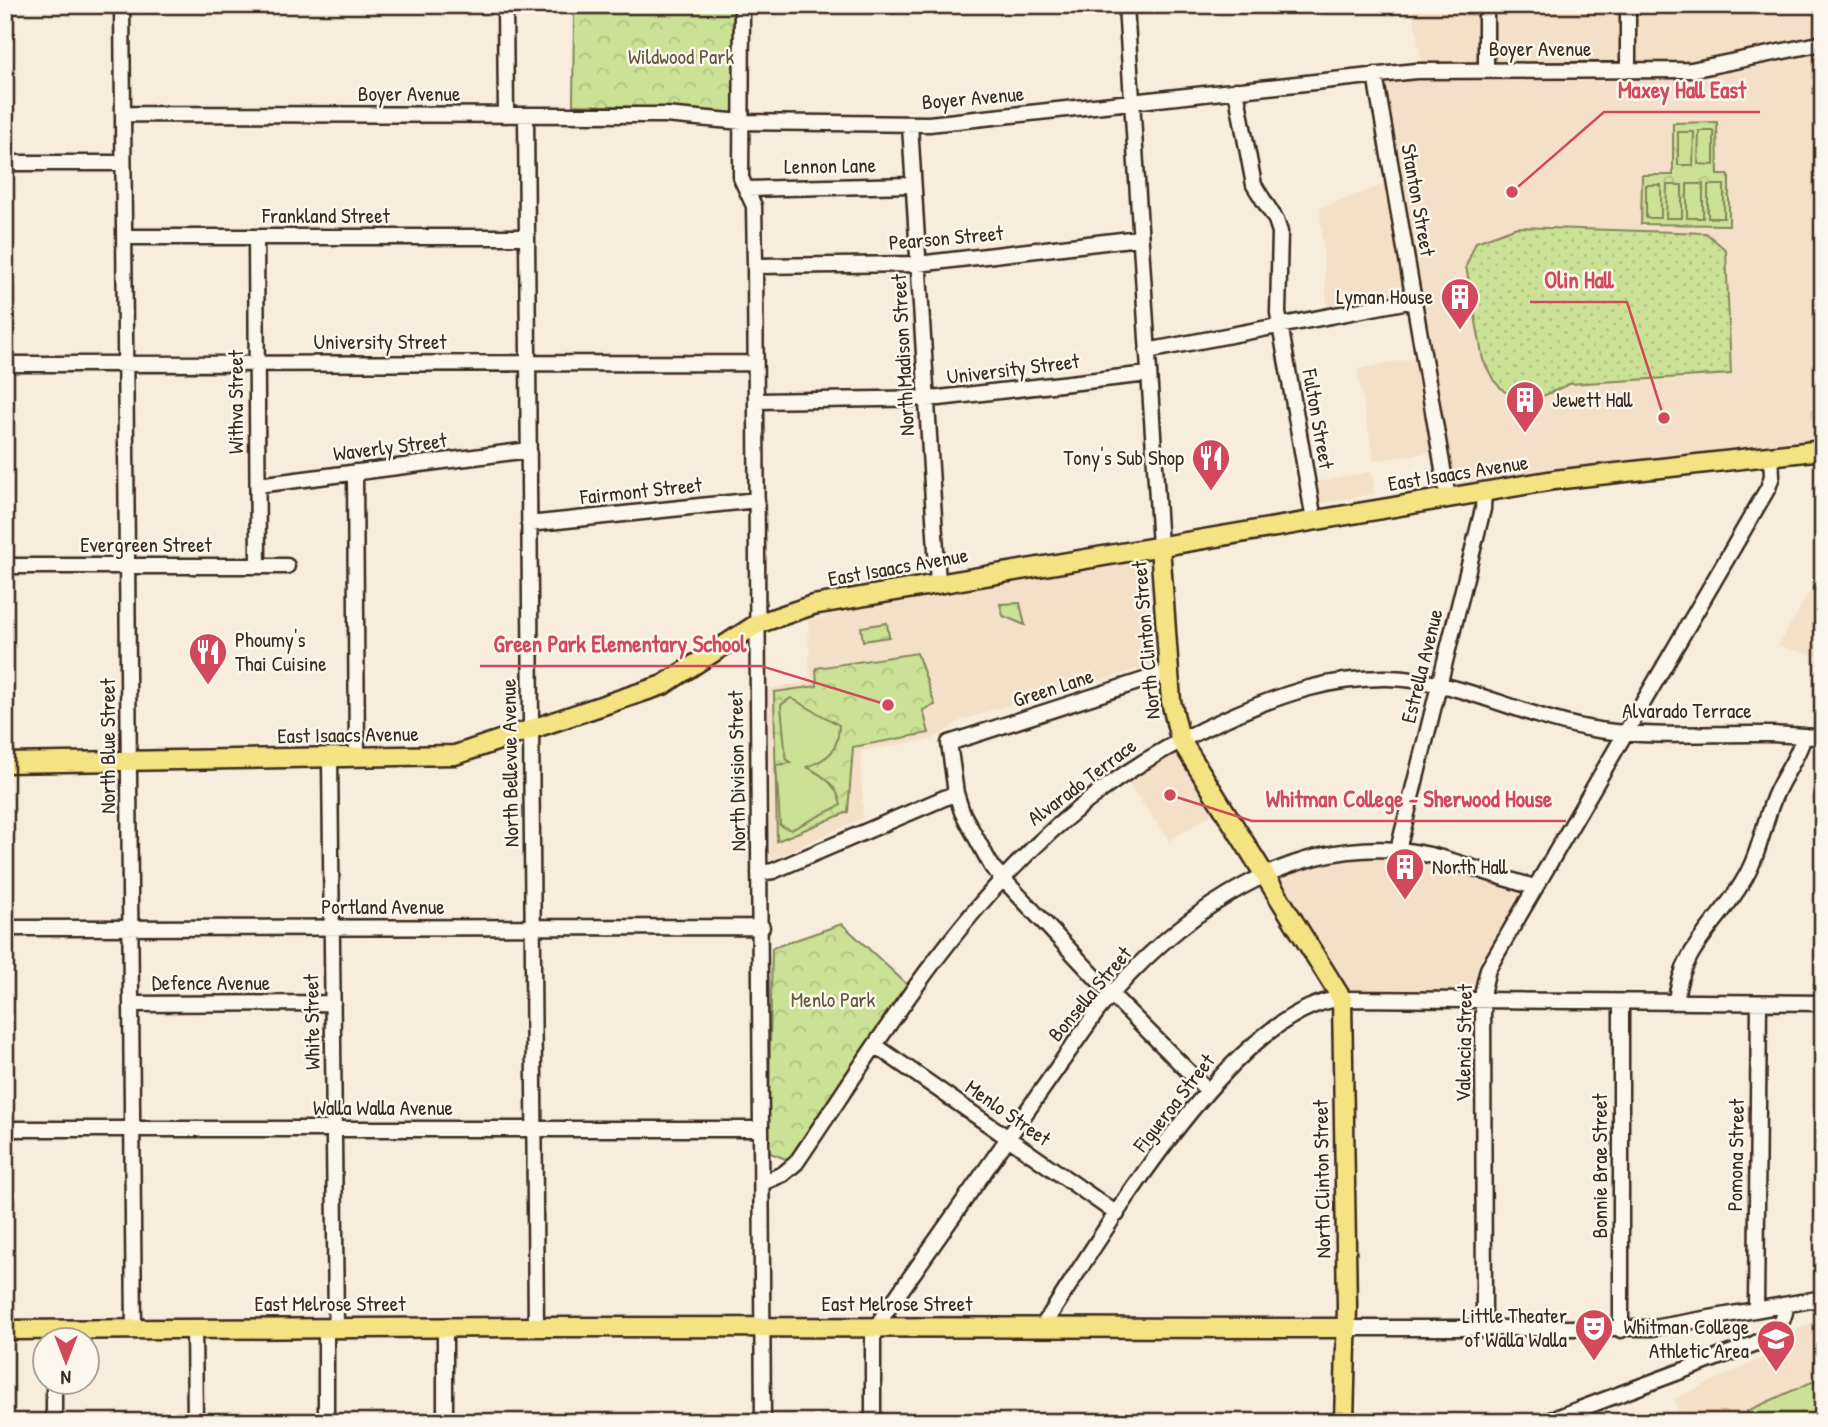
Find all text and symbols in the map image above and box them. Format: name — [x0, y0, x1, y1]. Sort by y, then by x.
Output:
street label: Boyer Avenue — [1489, 34, 1591, 63]
park label: Wildwood Park — [628, 42, 734, 71]
callout: Maxey Hall East — [1604, 68, 1760, 112]
text: Maxey Hall East — [1618, 74, 1747, 106]
street label: Boyer Avenue — [358, 79, 460, 108]
street label: Boyer Avenue — [921, 79, 1025, 116]
street label: Stanton Street — [1394, 142, 1443, 259]
street label: Lennon Lane — [784, 150, 876, 181]
street label: Frankland Street — [261, 201, 391, 230]
street label: Pearson Street — [888, 218, 1005, 257]
callout: Olin Hall — [1530, 258, 1627, 302]
text: Olin Hall — [1544, 264, 1615, 295]
street label: North Madison Street — [884, 273, 921, 437]
building icon: Lyman House — [1439, 276, 1481, 331]
place label: Lyman House — [1336, 282, 1433, 311]
street label: University Street — [313, 327, 447, 356]
street label: University Street — [945, 346, 1082, 391]
street label: Withva Street — [221, 349, 250, 454]
street label: Fulton Street — [1295, 366, 1342, 472]
building icon: Jewett Hall — [1504, 379, 1546, 434]
place label: Jewett Hall — [1552, 385, 1634, 414]
street label: Waverly Street — [331, 425, 449, 468]
restaurant icon: Tony's Sub Shop — [1190, 437, 1232, 492]
place label: Tony's Sub Shop — [1064, 443, 1184, 472]
street label: East Isaacs Avenue — [1386, 447, 1530, 498]
street label: Fairmont Street — [578, 470, 704, 511]
street label: Evergreen Street — [80, 530, 213, 559]
street label: East Isaacs Avenue — [826, 540, 970, 593]
street label: North Clinton Street — [1124, 559, 1167, 720]
street label: Estrella Avenue — [1393, 606, 1450, 726]
callout: Green Park Elementary School — [480, 622, 761, 666]
place label: Phoumy's Thai Cuisine — [235, 625, 327, 678]
text: Green Park Elementary School — [494, 628, 747, 660]
restaurant icon: Phoumy's Thai Cuisine — [187, 631, 229, 686]
street label: Green Lane — [1009, 661, 1097, 714]
street label: North Blue Street — [93, 678, 122, 814]
street label: North Bellevue Avenue — [494, 679, 525, 847]
street label: North Division Street — [721, 690, 752, 852]
street label: Alvarado Terrace — [1622, 696, 1752, 725]
street label: East Isaacs Avenue — [277, 719, 419, 750]
street label: Alvarado Terrace — [1021, 731, 1142, 832]
callout: Whitman College - Sherwood House — [1252, 777, 1566, 821]
text: Whitman College - Sherwood House — [1266, 783, 1553, 815]
building icon: North Hall — [1384, 846, 1426, 901]
place label: North Hall — [1432, 852, 1509, 881]
street label: Portland Avenue — [321, 892, 445, 921]
street label: Bonsella Street — [1041, 939, 1139, 1047]
street label: Defence Avenue — [152, 968, 270, 997]
street label: White Street — [296, 973, 327, 1070]
street label: Valencia Street — [1448, 983, 1479, 1102]
park label: Menlo Park — [791, 985, 875, 1014]
street label: Figueroa Street — [1125, 1047, 1222, 1159]
street label: Menlo Street — [960, 1073, 1057, 1153]
street label: Walla Walla Avenue — [313, 1093, 453, 1122]
street label: Bonnie Brae Street — [1585, 1093, 1614, 1239]
street label: Pomona Street — [1720, 1098, 1751, 1212]
street label: North Clinton Street — [1306, 1099, 1337, 1259]
street label: East Melrose Street — [255, 1289, 406, 1318]
street label: East Melrose Street — [822, 1289, 973, 1318]
place label: Little Theater of Walla Walla — [1462, 1301, 1567, 1354]
theatre icon: Little Theater of Walla Walla — [1573, 1307, 1615, 1362]
place label: Whitman College Athletic Area — [1623, 1312, 1749, 1365]
school or university icon: Whitman College Athletic Area — [1755, 1318, 1797, 1373]
north arrow — [32, 1326, 102, 1396]
text: N — [61, 1365, 71, 1391]

